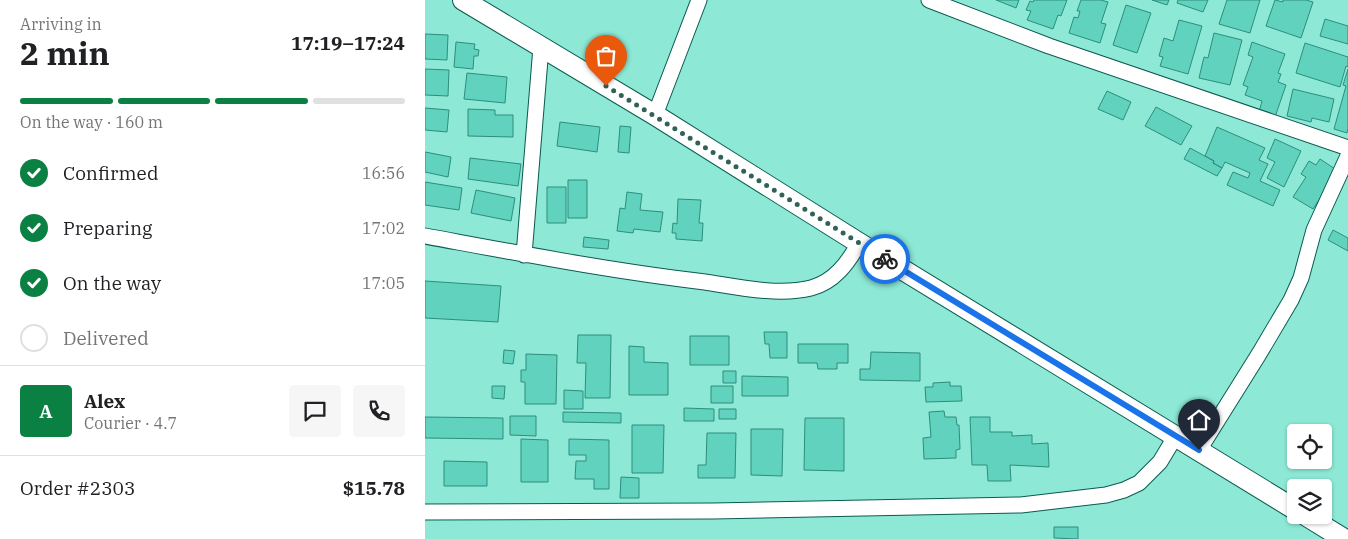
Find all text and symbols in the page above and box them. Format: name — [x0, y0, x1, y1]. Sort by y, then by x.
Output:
text: Arriving in — [20, 14, 102, 34]
text: 17:19–17:24 — [291, 31, 405, 55]
text: 2 min — [20, 32, 110, 74]
pin — [585, 35, 627, 86]
icon: bag — [592, 42, 620, 70]
text: On the way · 160 m — [20, 112, 163, 132]
icon: check — [20, 159, 48, 187]
text: Confirmed — [63, 161, 158, 185]
text: 16:56 — [362, 163, 405, 183]
icon: check — [20, 214, 48, 242]
text: Preparing — [63, 216, 152, 240]
text: 17:02 — [362, 218, 405, 238]
courier — [860, 234, 910, 284]
icon: bike — [871, 245, 899, 273]
icon: check — [20, 269, 48, 297]
text: On the way — [63, 271, 161, 295]
text: 17:05 — [362, 273, 405, 293]
text: Delivered — [63, 326, 149, 350]
button: chat — [289, 385, 341, 437]
button: phone — [353, 385, 405, 437]
text: Alex — [84, 389, 125, 413]
text: A — [39, 399, 53, 423]
pin — [1178, 399, 1220, 450]
icon: home — [1185, 406, 1213, 434]
text: Courier · 4.7 — [84, 413, 177, 433]
map controls — [1287, 424, 1332, 524]
button: locate — [1287, 424, 1332, 469]
text: Order #2303 — [20, 476, 135, 500]
text: $15.78 — [343, 476, 405, 500]
button: layers — [1287, 479, 1332, 524]

